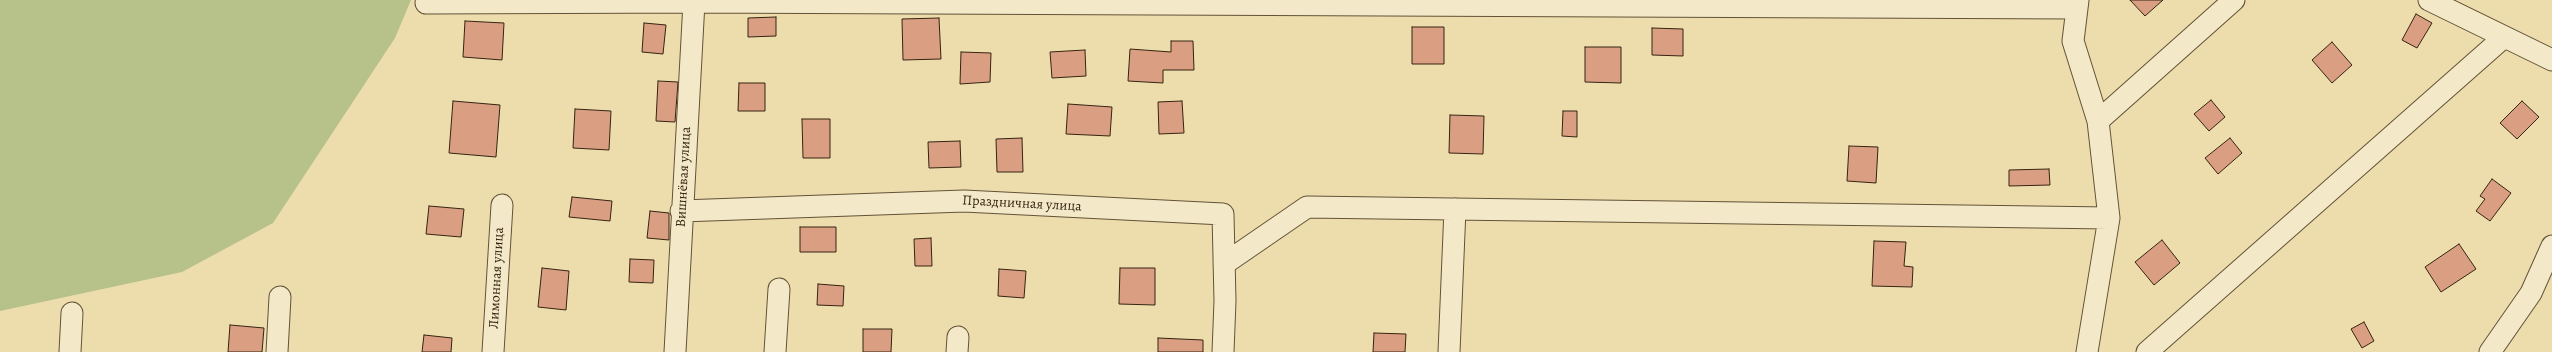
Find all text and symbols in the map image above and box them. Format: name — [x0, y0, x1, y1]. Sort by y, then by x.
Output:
street label: Вишнёвая улица — [673, 126, 695, 228]
street label: Праздничная улица — [962, 192, 1082, 216]
street label: Лимонная улица — [486, 227, 508, 329]

